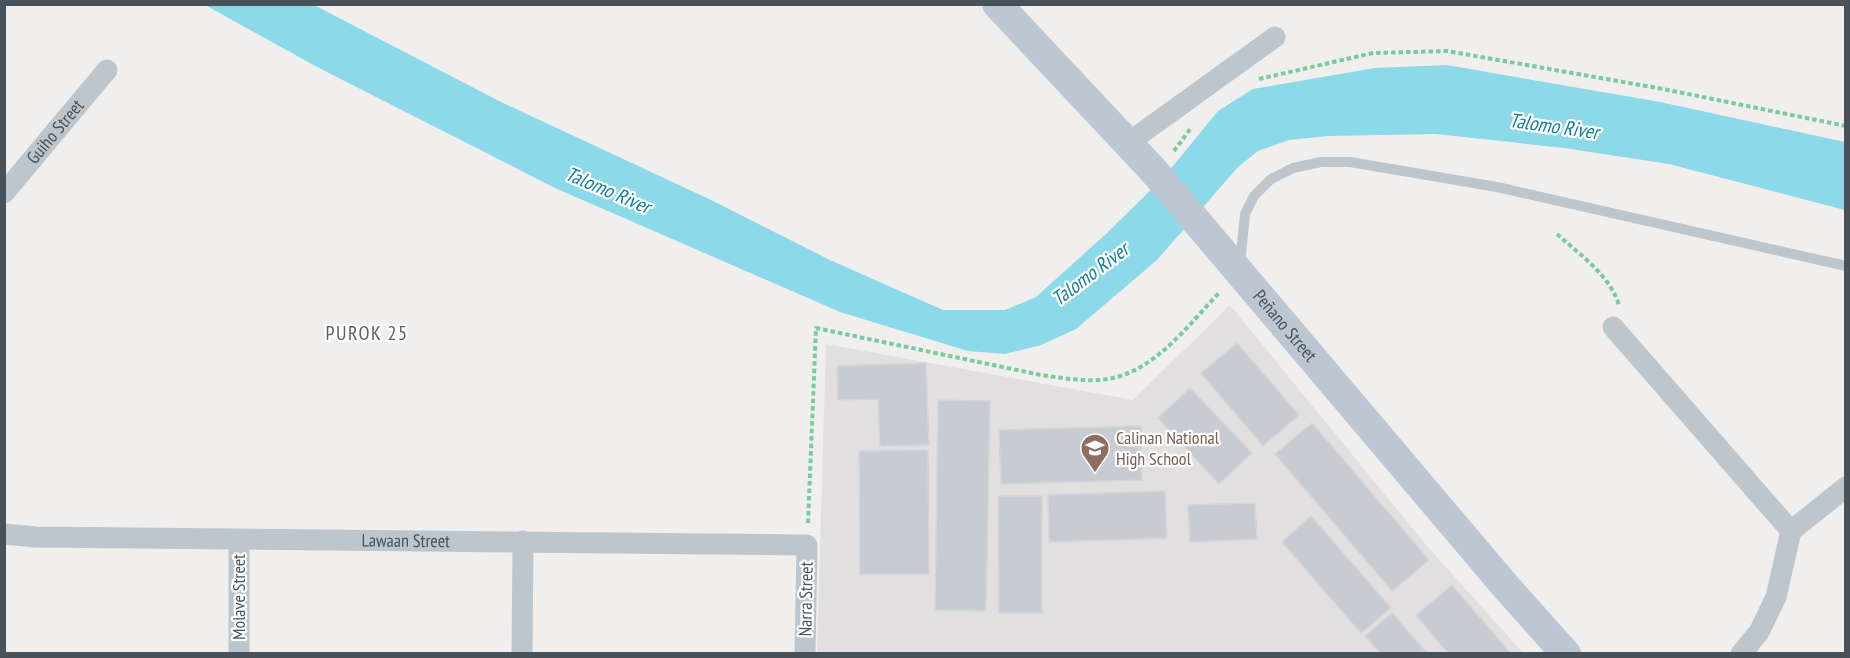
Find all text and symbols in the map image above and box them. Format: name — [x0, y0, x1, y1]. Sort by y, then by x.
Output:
street label: Guiho Street — [21, 94, 89, 168]
water label: Talomo River — [1508, 107, 1603, 145]
water label: Talomo River — [562, 160, 657, 221]
water label: Talomo River — [1046, 235, 1136, 311]
street label: Peñano Street — [1248, 285, 1322, 366]
district label: PUROK 25 — [325, 320, 409, 346]
place label: Calinan National High School — [1116, 426, 1220, 470]
school or university icon: Calinan National High School — [1079, 432, 1111, 474]
street label: Lawaan Street — [362, 529, 450, 552]
street label: Molave Street — [227, 554, 250, 640]
street label: Narra Street — [793, 561, 818, 637]

